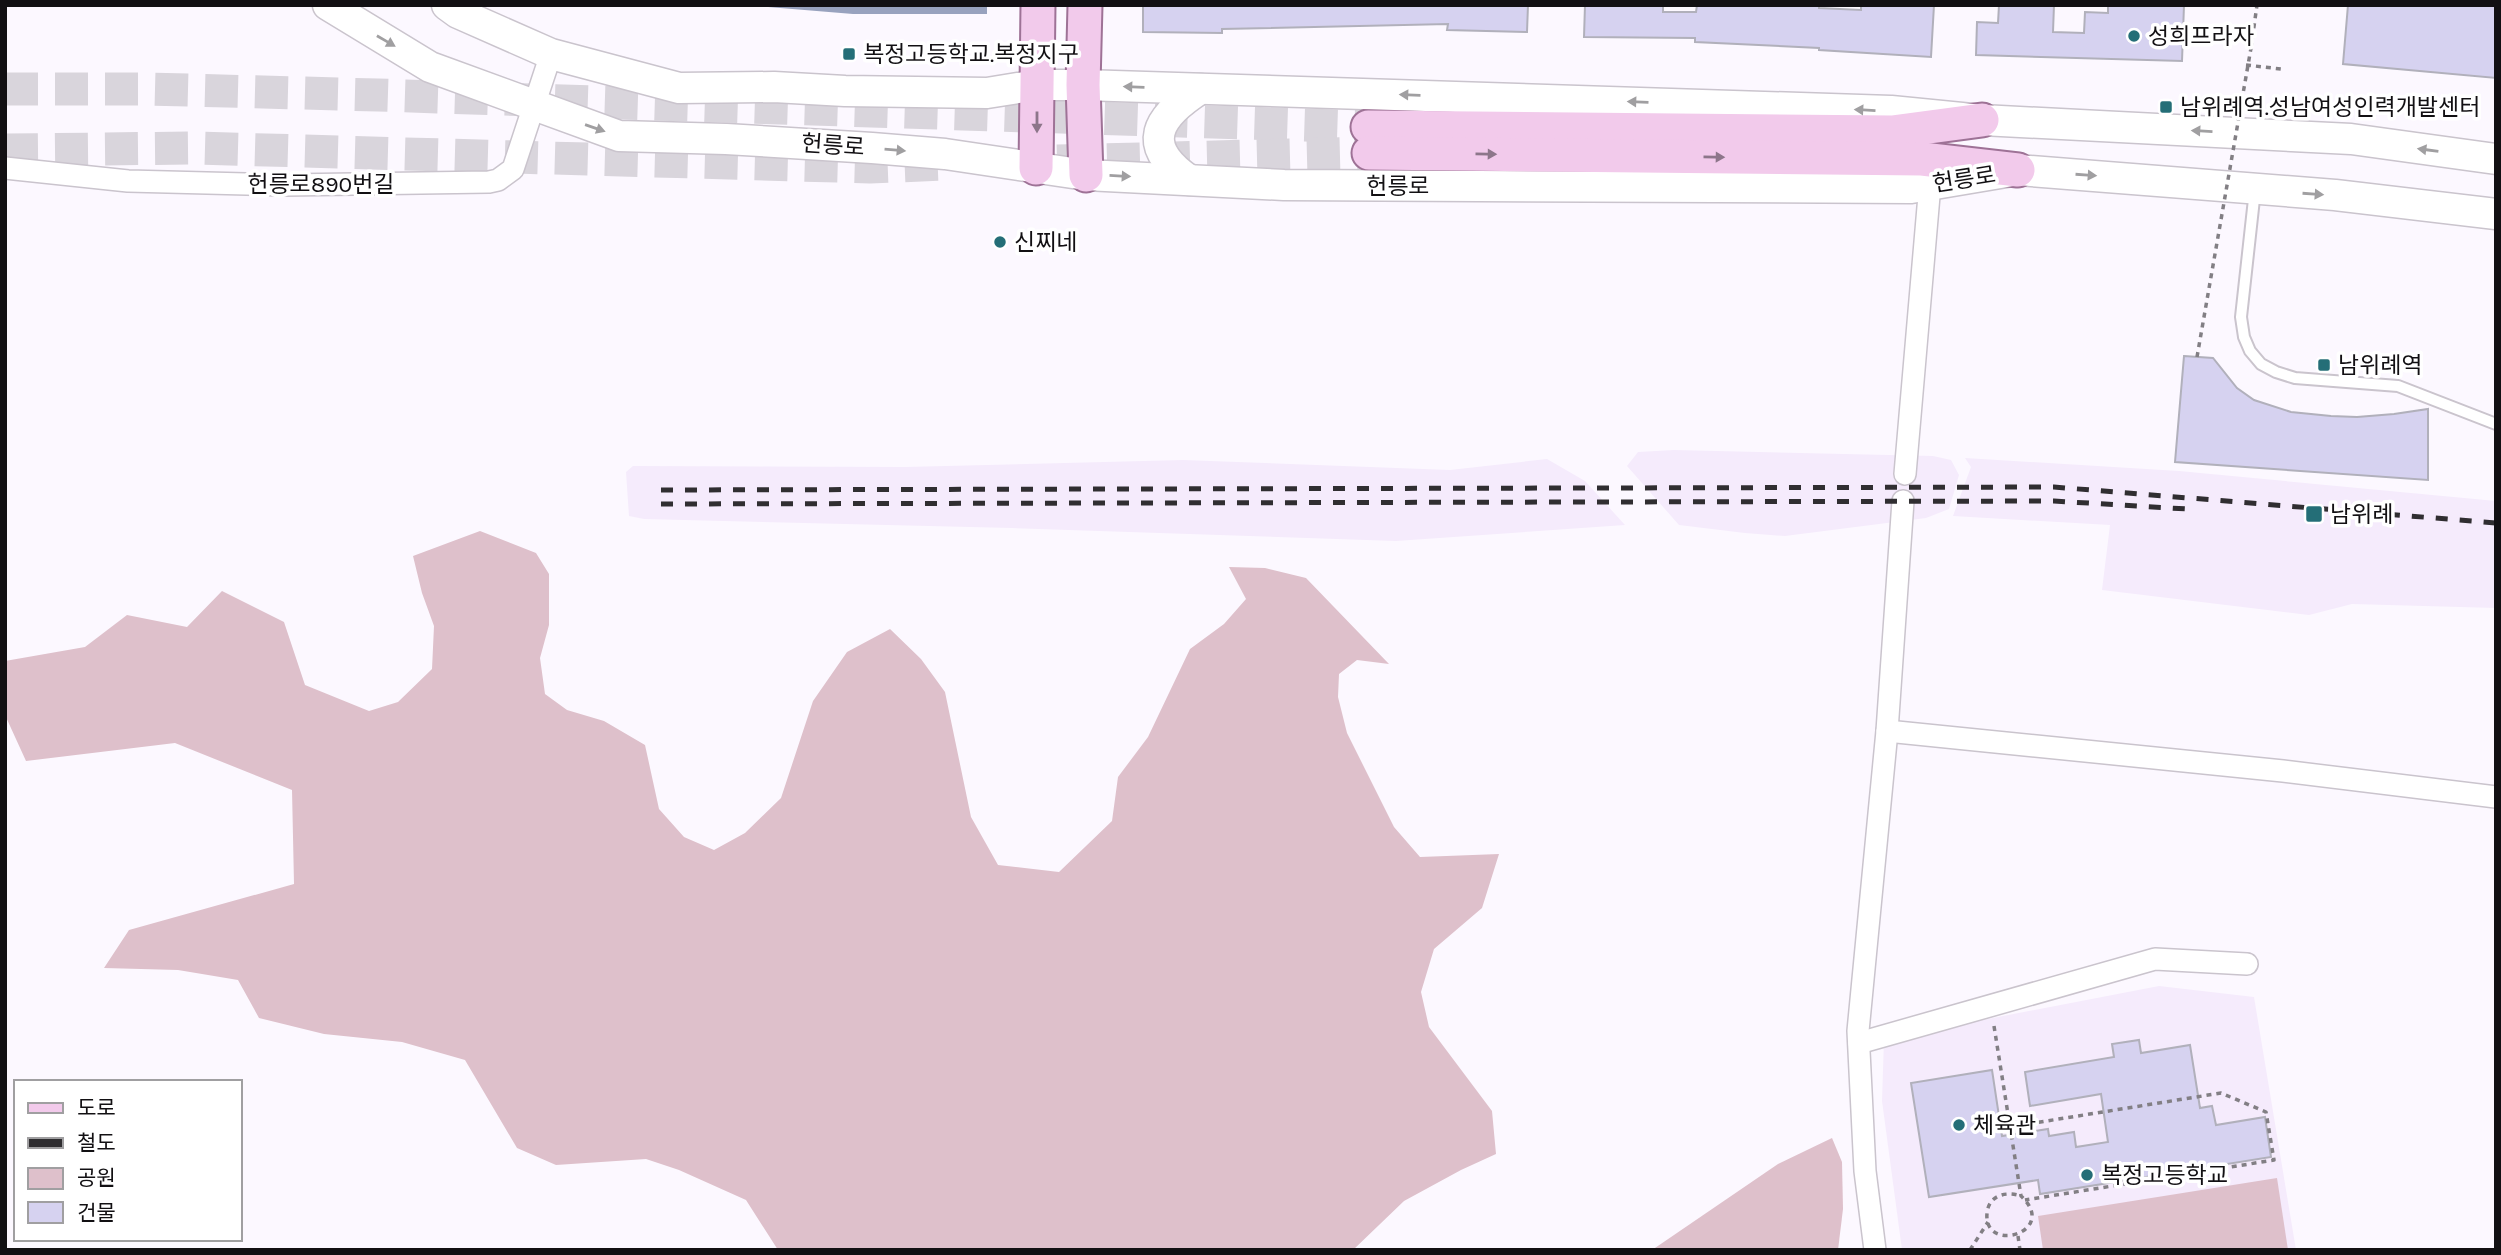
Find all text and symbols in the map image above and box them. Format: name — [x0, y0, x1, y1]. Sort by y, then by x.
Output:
place label: 성희프라자 — [2148, 23, 2254, 50]
marker: 성희프라자 — [2126, 28, 2142, 44]
one-way arrow — [376, 35, 395, 47]
place label: 복정고등학교.복정지구 — [863, 41, 1079, 68]
marker: 복정고등학교.복정지구 — [841, 46, 857, 62]
one-way arrow — [1123, 81, 1145, 92]
one-way arrow — [1399, 90, 1421, 101]
place label: 남위례역.성남여성인력개발센터 — [2180, 94, 2480, 121]
one-way arrow — [1626, 97, 1648, 108]
marker: 남위례역.성남여성인력개발센터 — [2158, 99, 2174, 115]
one-way arrow — [1854, 105, 1876, 116]
one-way arrow — [1031, 112, 1043, 134]
one-way arrow — [585, 123, 606, 134]
one-way arrow — [2190, 125, 2212, 136]
street label: 헌릉로 — [800, 130, 866, 161]
one-way arrow — [2417, 144, 2439, 155]
one-way arrow — [884, 145, 906, 156]
one-way arrow — [1476, 148, 1498, 160]
one-way arrow — [1703, 151, 1725, 163]
street label: 헌릉로 — [1931, 161, 1998, 198]
one-way arrow — [2075, 170, 2097, 181]
street label: 헌릉로890번길 — [248, 171, 394, 198]
one-way arrow — [1109, 171, 1131, 182]
street label: 헌릉로 — [1366, 173, 1430, 200]
one-way arrow — [2302, 189, 2324, 200]
place label: 신찌네 — [1014, 229, 1077, 256]
marker: 신찌네 — [992, 234, 1008, 250]
place label: 남위례역 — [2338, 352, 2423, 379]
marker: 남위례역 — [2316, 357, 2332, 373]
place label: 남위례 — [2330, 501, 2393, 528]
marker: 남위례 — [2304, 504, 2324, 524]
legend — [14, 1080, 242, 1241]
text: 도로 — [77, 1096, 116, 1120]
place label: 체육관 — [1973, 1112, 2036, 1139]
marker: 체육관 — [1951, 1117, 1967, 1133]
text: 철도 — [77, 1131, 116, 1155]
place label: 복정고등학교 — [2101, 1162, 2228, 1189]
text: 공원 — [77, 1166, 116, 1190]
marker: 복정고등학교 — [2079, 1167, 2095, 1183]
text: 건물 — [77, 1201, 116, 1225]

